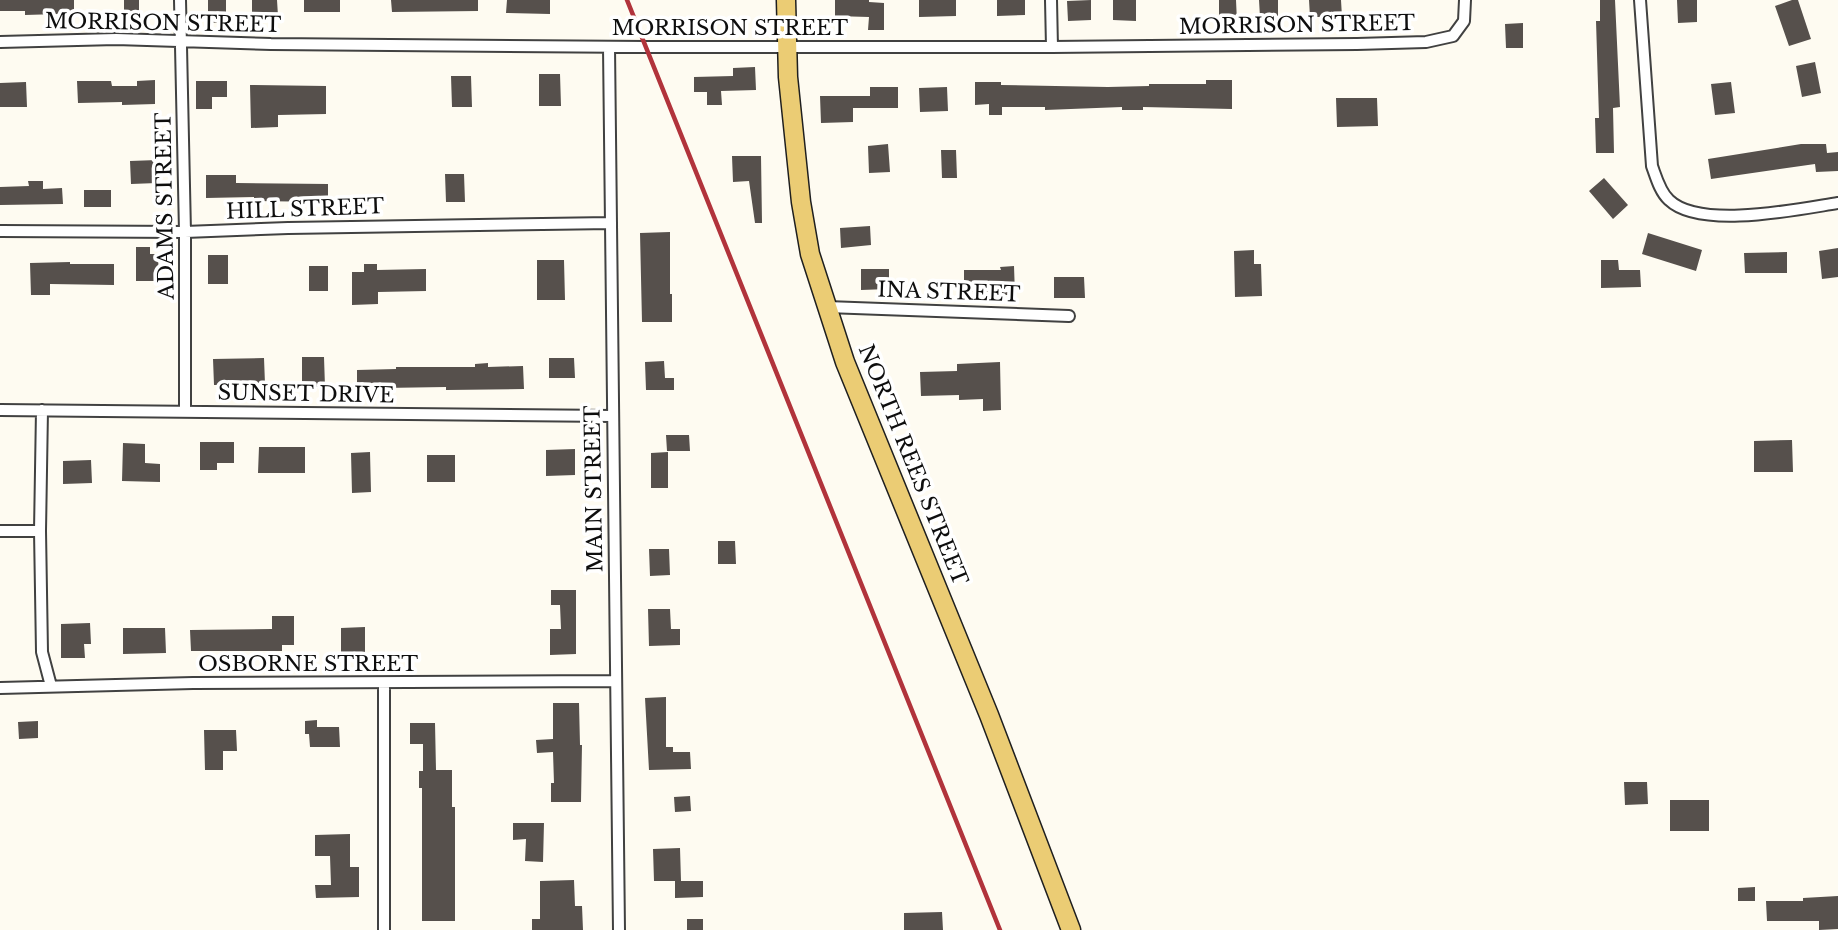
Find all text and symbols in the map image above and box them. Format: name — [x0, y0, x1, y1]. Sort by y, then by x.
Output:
street label: MORRISON STREET — [45, 8, 281, 38]
street label: MORRISON STREET — [1179, 10, 1415, 40]
street label: MORRISON STREET — [612, 15, 848, 41]
street label: ADAMS STREET — [150, 112, 180, 301]
street label: HILL STREET — [225, 193, 385, 225]
street label: INA STREET — [877, 277, 1021, 307]
street label: NORTH REES STREET — [853, 341, 973, 589]
street label: SUNSET DRIVE — [217, 379, 395, 409]
street label: MAIN STREET — [580, 405, 608, 573]
street label: OSBORNE STREET — [198, 651, 418, 677]

